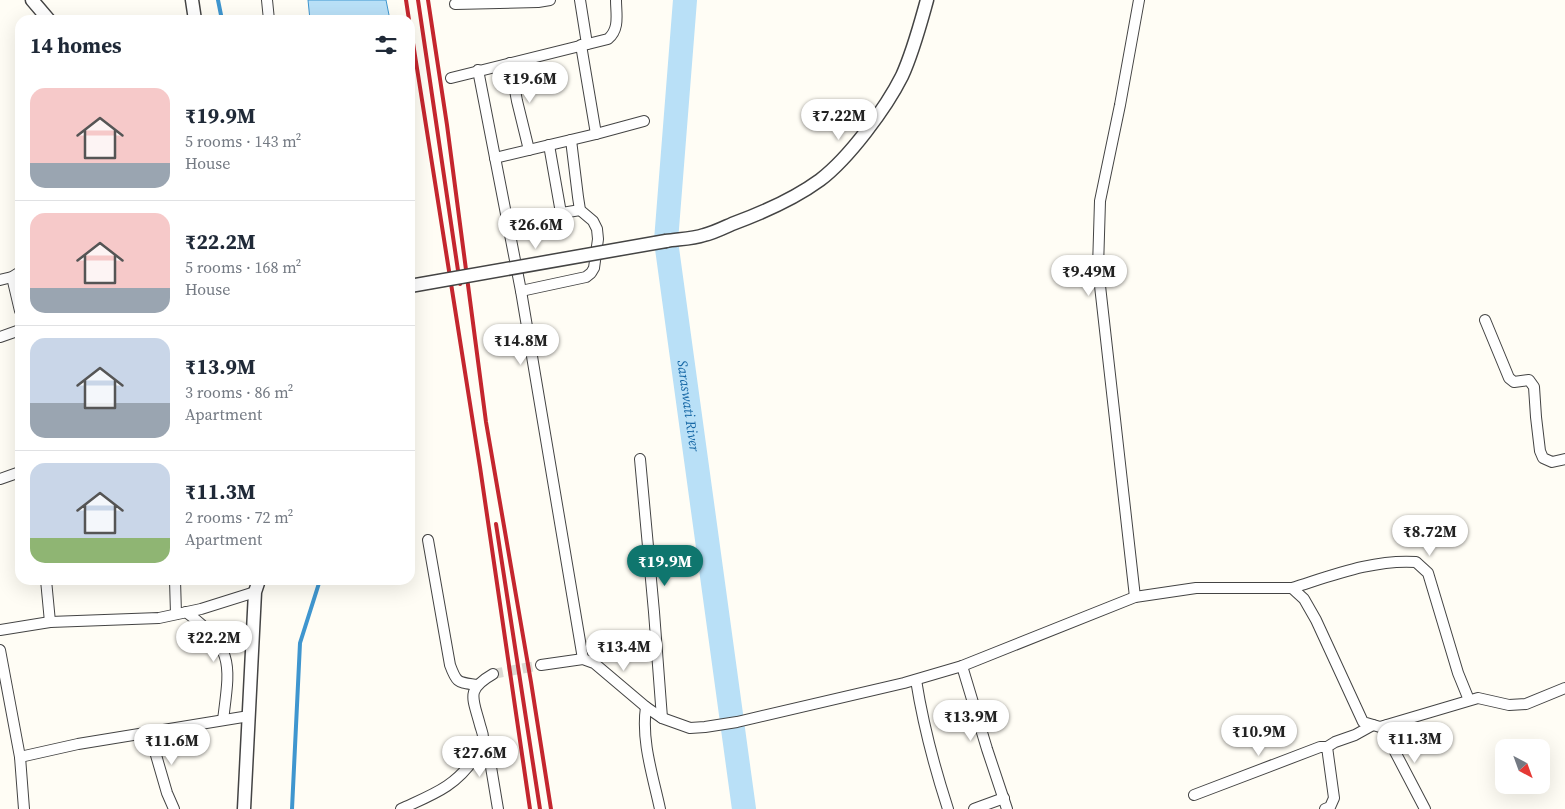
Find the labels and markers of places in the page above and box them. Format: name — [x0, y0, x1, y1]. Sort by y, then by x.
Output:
pin: ₹19.6M — [489, 62, 571, 104]
pin: ₹7.22M — [798, 98, 880, 141]
pin: ₹26.6M — [495, 208, 577, 250]
pin: ₹9.49M — [1048, 254, 1130, 297]
pin: ₹14.8M — [480, 324, 562, 366]
pin: ₹8.72M — [1389, 514, 1471, 557]
pin: ₹19.9M — [624, 544, 706, 587]
pin: ₹22.2M — [173, 620, 255, 663]
pin: ₹13.4M — [583, 630, 665, 672]
pin: ₹13.9M — [930, 700, 1012, 742]
pin: ₹10.9M — [1218, 714, 1300, 757]
pin: ₹11.3M — [1374, 722, 1456, 764]
pin: ₹11.6M — [131, 724, 213, 766]
pin: ₹27.6M — [439, 736, 521, 778]

